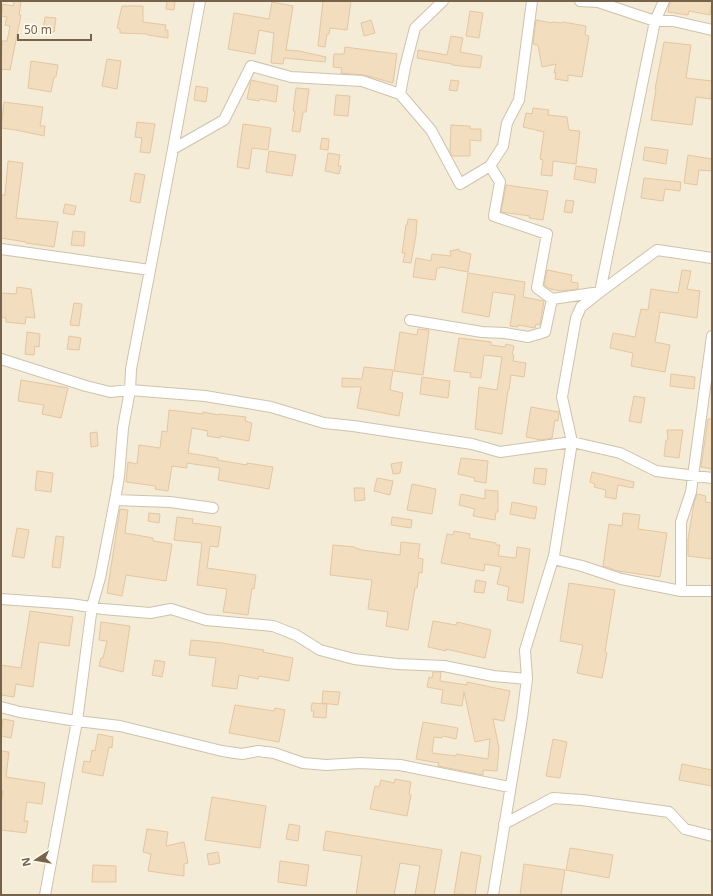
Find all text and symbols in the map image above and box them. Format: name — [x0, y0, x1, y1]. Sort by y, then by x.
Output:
scale bar — [18, 16, 91, 42]
text: 50 m — [24, 21, 52, 38]
north arrow — [16, 840, 56, 880]
text: N — [17, 856, 34, 868]

